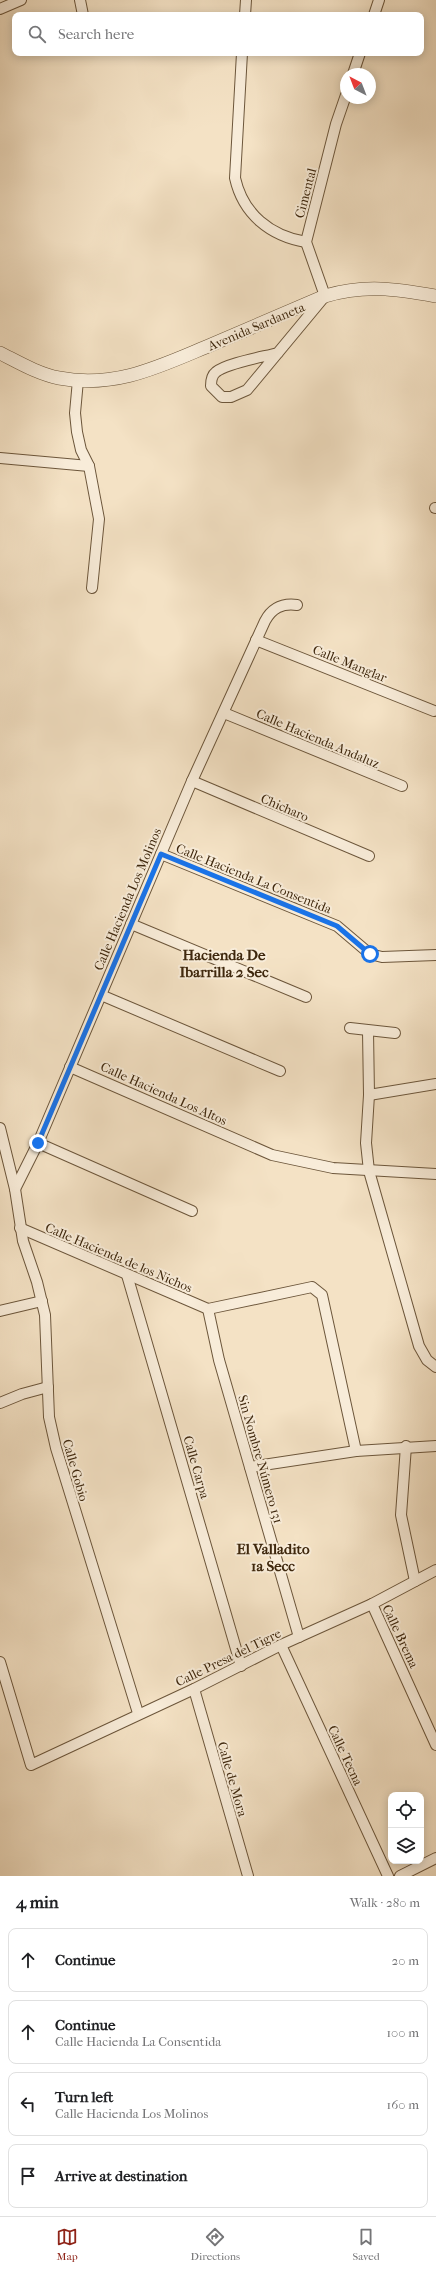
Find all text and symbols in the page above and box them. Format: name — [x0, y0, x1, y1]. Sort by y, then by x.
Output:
search box — [12, 12, 424, 56]
icon: search — [26, 23, 48, 45]
text: Search here — [58, 25, 134, 43]
north arrow — [340, 68, 376, 104]
street label: Cimental — [292, 166, 319, 220]
street label: Avenida Sardaneta — [205, 299, 308, 354]
street label: Calle Manglar — [311, 642, 390, 685]
street label: Calle Hacienda Andaluz — [254, 706, 382, 771]
street label: Chicharo — [258, 791, 312, 824]
street label: Calle Hacienda Los Molinos — [91, 826, 164, 973]
street label: Calle Hacienda La Consentida — [174, 840, 335, 917]
route start — [361, 945, 379, 963]
district label: Hacienda De Ibarrilla 2 Sec — [180, 946, 269, 981]
street label: Calle Hacienda Los Altos — [98, 1059, 229, 1128]
route end — [29, 1134, 47, 1152]
street label: Calle Hacienda de los Nichos — [43, 1220, 195, 1295]
street label: Sin Nombre Número 131 — [235, 1393, 286, 1525]
street label: Calle Carpa — [180, 1434, 213, 1501]
street label: Calle Gobio — [60, 1437, 92, 1503]
district label: El Valladito 1a Secc — [237, 1540, 310, 1575]
street label: Calle Brema — [379, 1602, 422, 1671]
street label: Calle Presa del Tigre — [173, 1625, 284, 1689]
street label: Calle Tecna — [325, 1723, 366, 1788]
street label: Calle de Mora — [215, 1740, 251, 1819]
map controls — [388, 1792, 424, 1864]
button: locate — [388, 1792, 424, 1828]
button: layers — [388, 1828, 424, 1864]
text: 4 min — [16, 1892, 59, 1912]
text: Walk · 280 m — [350, 1895, 420, 1910]
icon: ahead — [17, 1949, 39, 1971]
text: Continue — [55, 1951, 115, 1969]
text: 20 m — [392, 1953, 419, 1968]
text: Continue — [55, 2016, 115, 2034]
icon: ahead — [17, 2021, 39, 2043]
text: 100 m — [386, 2025, 419, 2040]
text: Calle Hacienda La Consentida — [55, 2034, 221, 2049]
text: Turn left — [55, 2088, 113, 2106]
icon: left — [17, 2093, 39, 2115]
text: 160 m — [387, 2097, 419, 2112]
text: Calle Hacienda Los Molinos — [55, 2106, 208, 2121]
icon: arrive — [17, 2165, 39, 2187]
text: Arrive at destination — [55, 2167, 187, 2185]
tab: Map — [56, 2226, 78, 2263]
tab: Directions — [191, 2226, 240, 2263]
tab: Saved — [352, 2226, 380, 2263]

